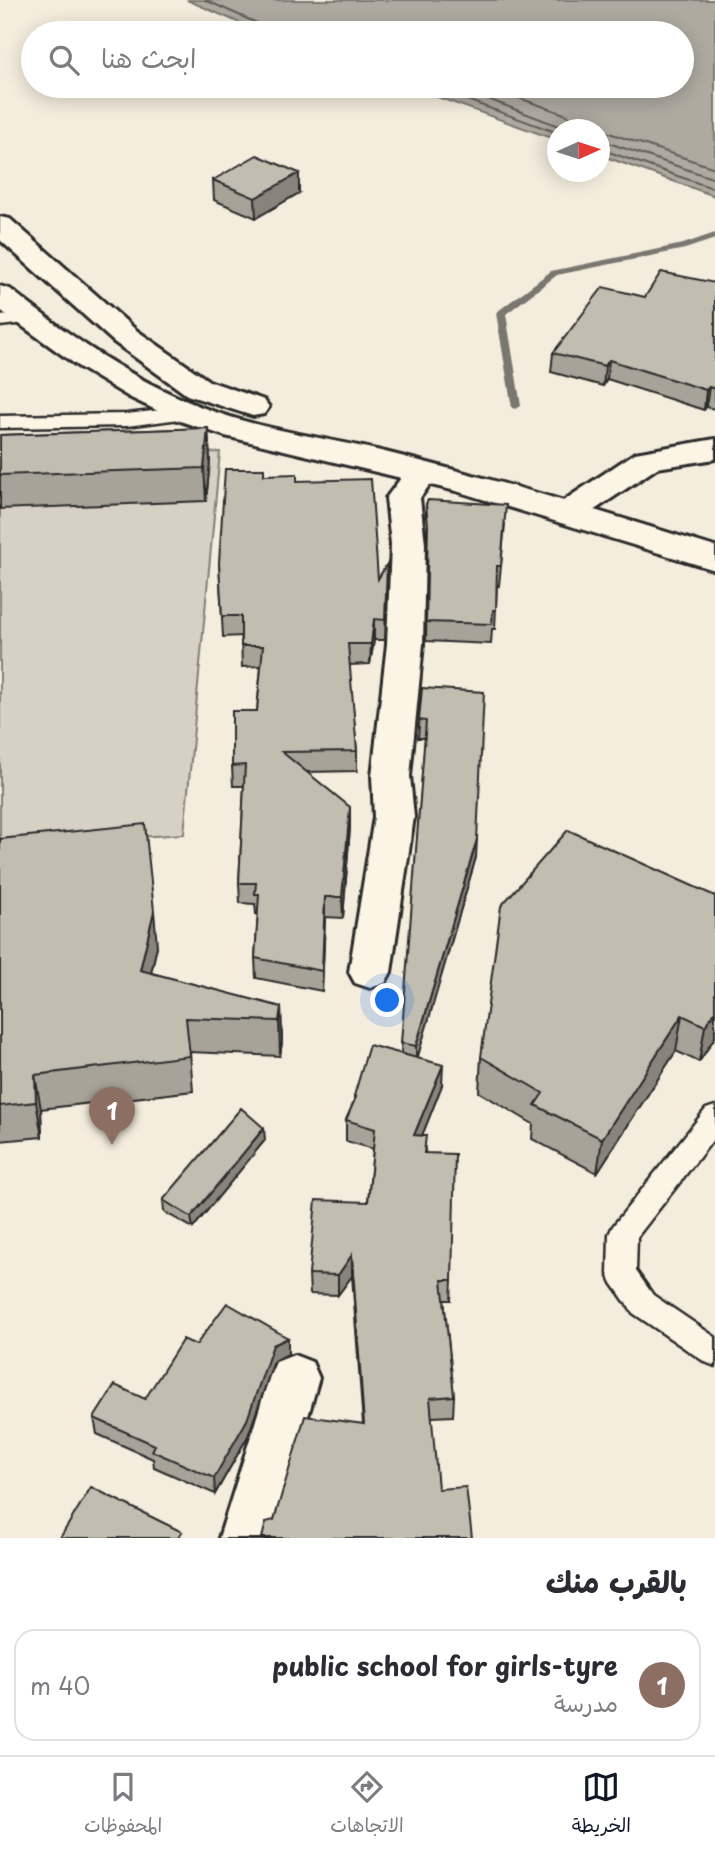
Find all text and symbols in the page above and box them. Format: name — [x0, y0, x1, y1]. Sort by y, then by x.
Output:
search box — [21, 21, 694, 98]
text: ابحث هنا — [101, 38, 196, 77]
icon: search — [45, 41, 83, 79]
north arrow — [547, 119, 610, 182]
your location — [370, 983, 404, 1017]
pin: 1 — [89, 1087, 135, 1145]
text: بالقرب منك — [546, 1558, 687, 1603]
text: public school for girls-tyre — [272, 1646, 618, 1685]
text: 40 m — [30, 1668, 90, 1703]
text: 1 — [657, 1668, 668, 1703]
text: مدرسة — [554, 1685, 618, 1720]
tab: المحفوظات — [84, 1768, 162, 1842]
tab: الاتجاهات — [330, 1768, 404, 1842]
tab: الخريطة — [572, 1768, 631, 1842]

